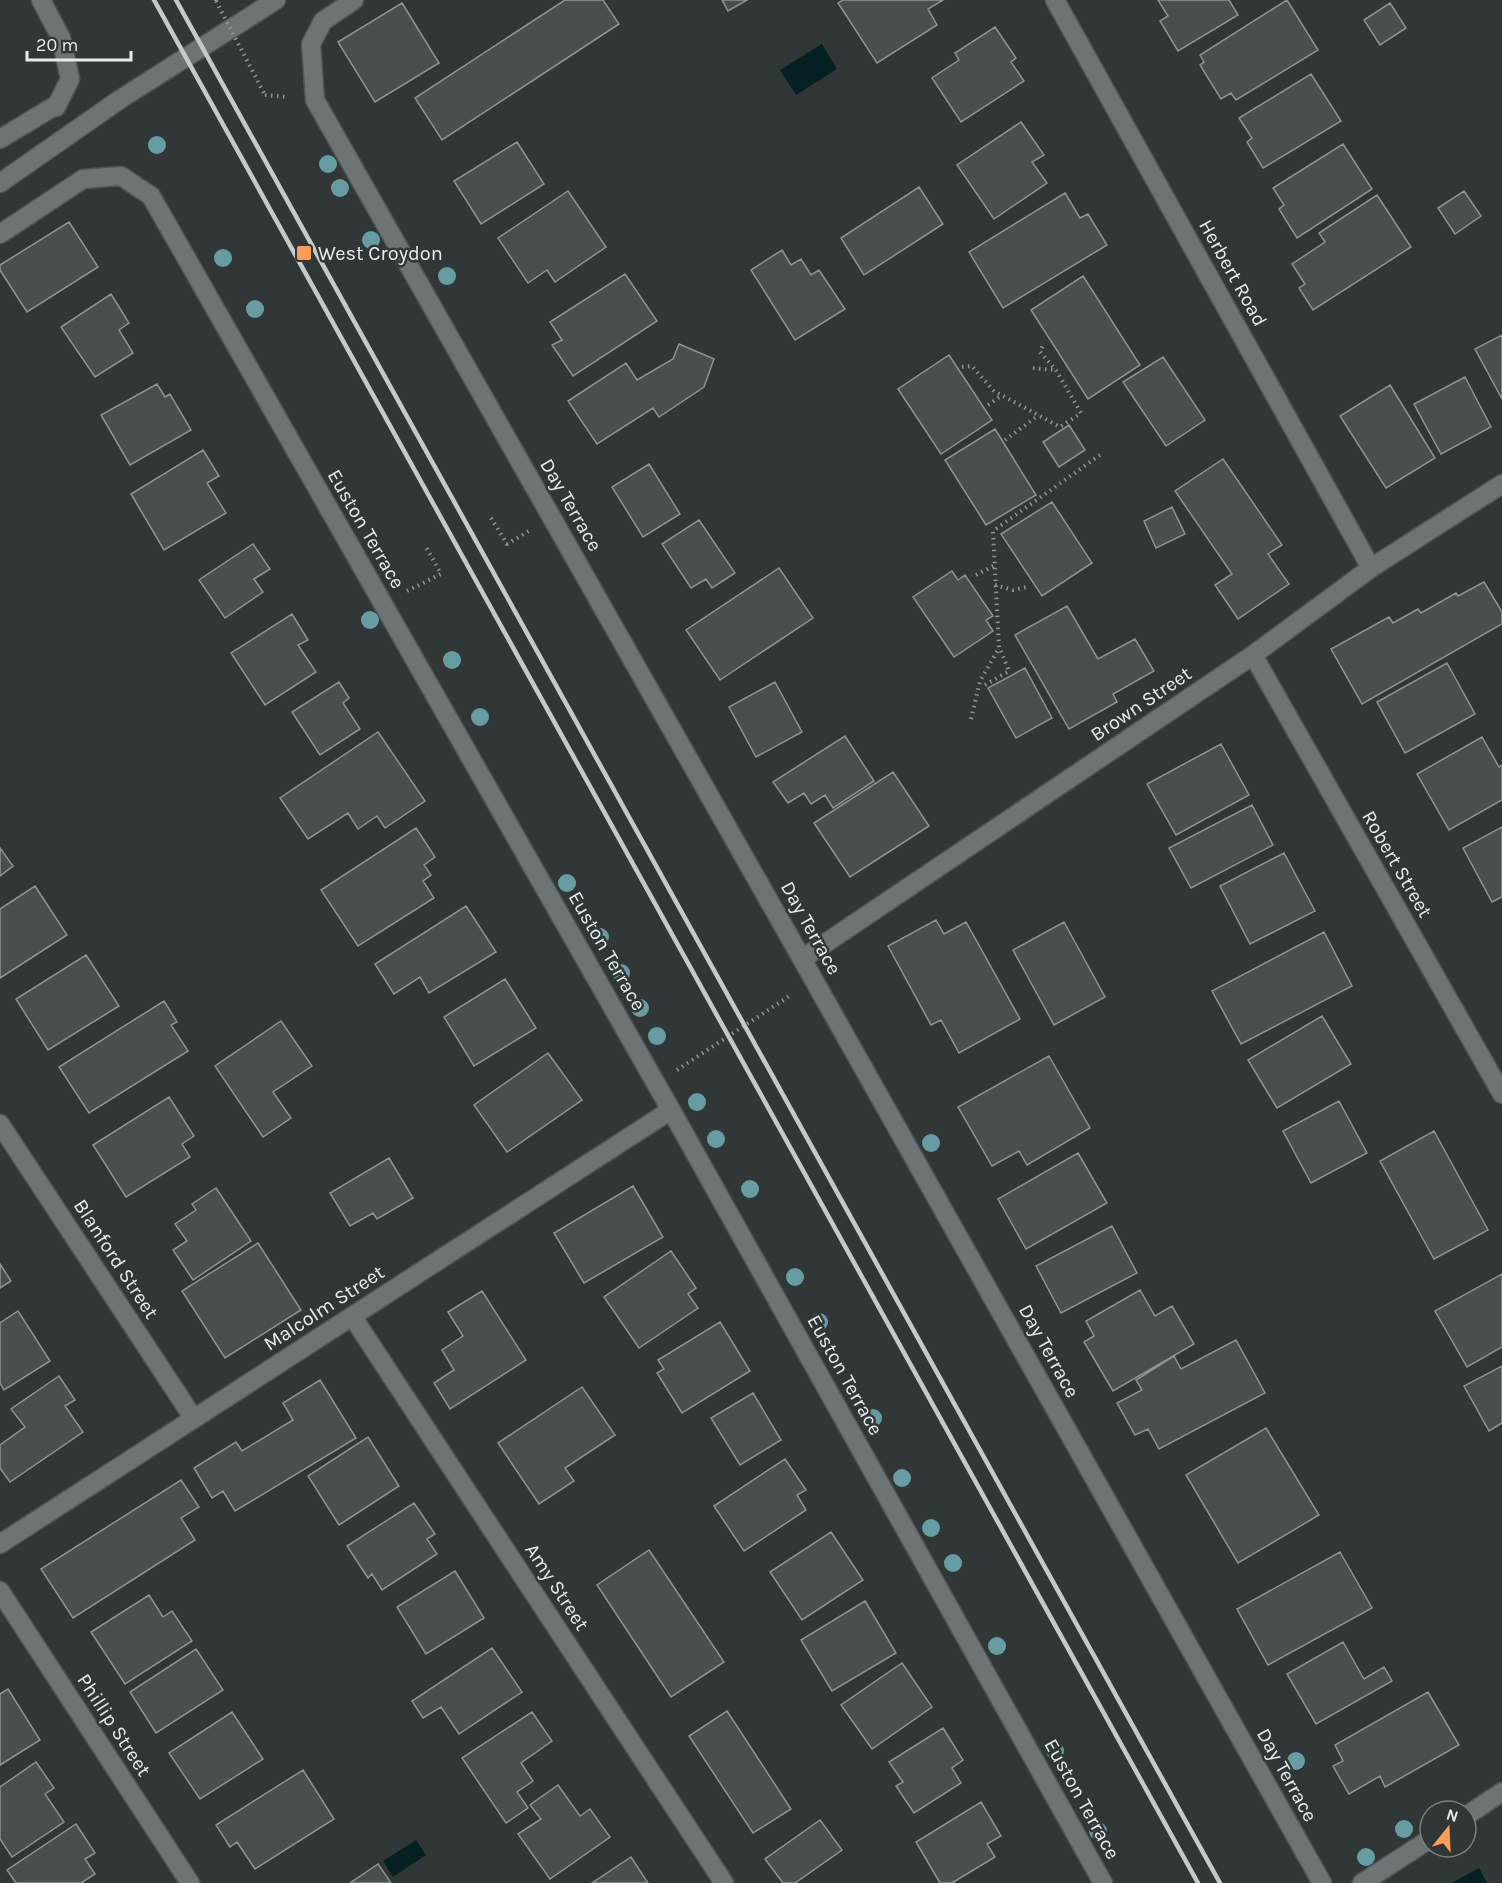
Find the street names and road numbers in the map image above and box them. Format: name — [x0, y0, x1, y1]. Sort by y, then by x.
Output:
street label: Herbert Road — [1194, 216, 1272, 330]
street label: Day Terrace — [535, 455, 607, 555]
street label: Euston Terrace — [323, 465, 409, 593]
street label: Brown Street — [1086, 662, 1196, 746]
street label: Robert Street — [1357, 806, 1437, 922]
street label: Day Terrace — [776, 877, 846, 979]
street label: Euston Terrace — [564, 887, 650, 1015]
street label: Blanford Street — [69, 1195, 163, 1323]
street label: Malcolm Street — [260, 1260, 389, 1355]
street label: Day Terrace — [1014, 1300, 1084, 1402]
street label: Euston Terrace — [802, 1311, 888, 1439]
street label: Amy Street — [520, 1539, 594, 1635]
street label: Phillip Street — [72, 1669, 156, 1781]
street label: Day Terrace — [1252, 1724, 1322, 1826]
street label: Euston Terrace — [1039, 1735, 1125, 1863]

